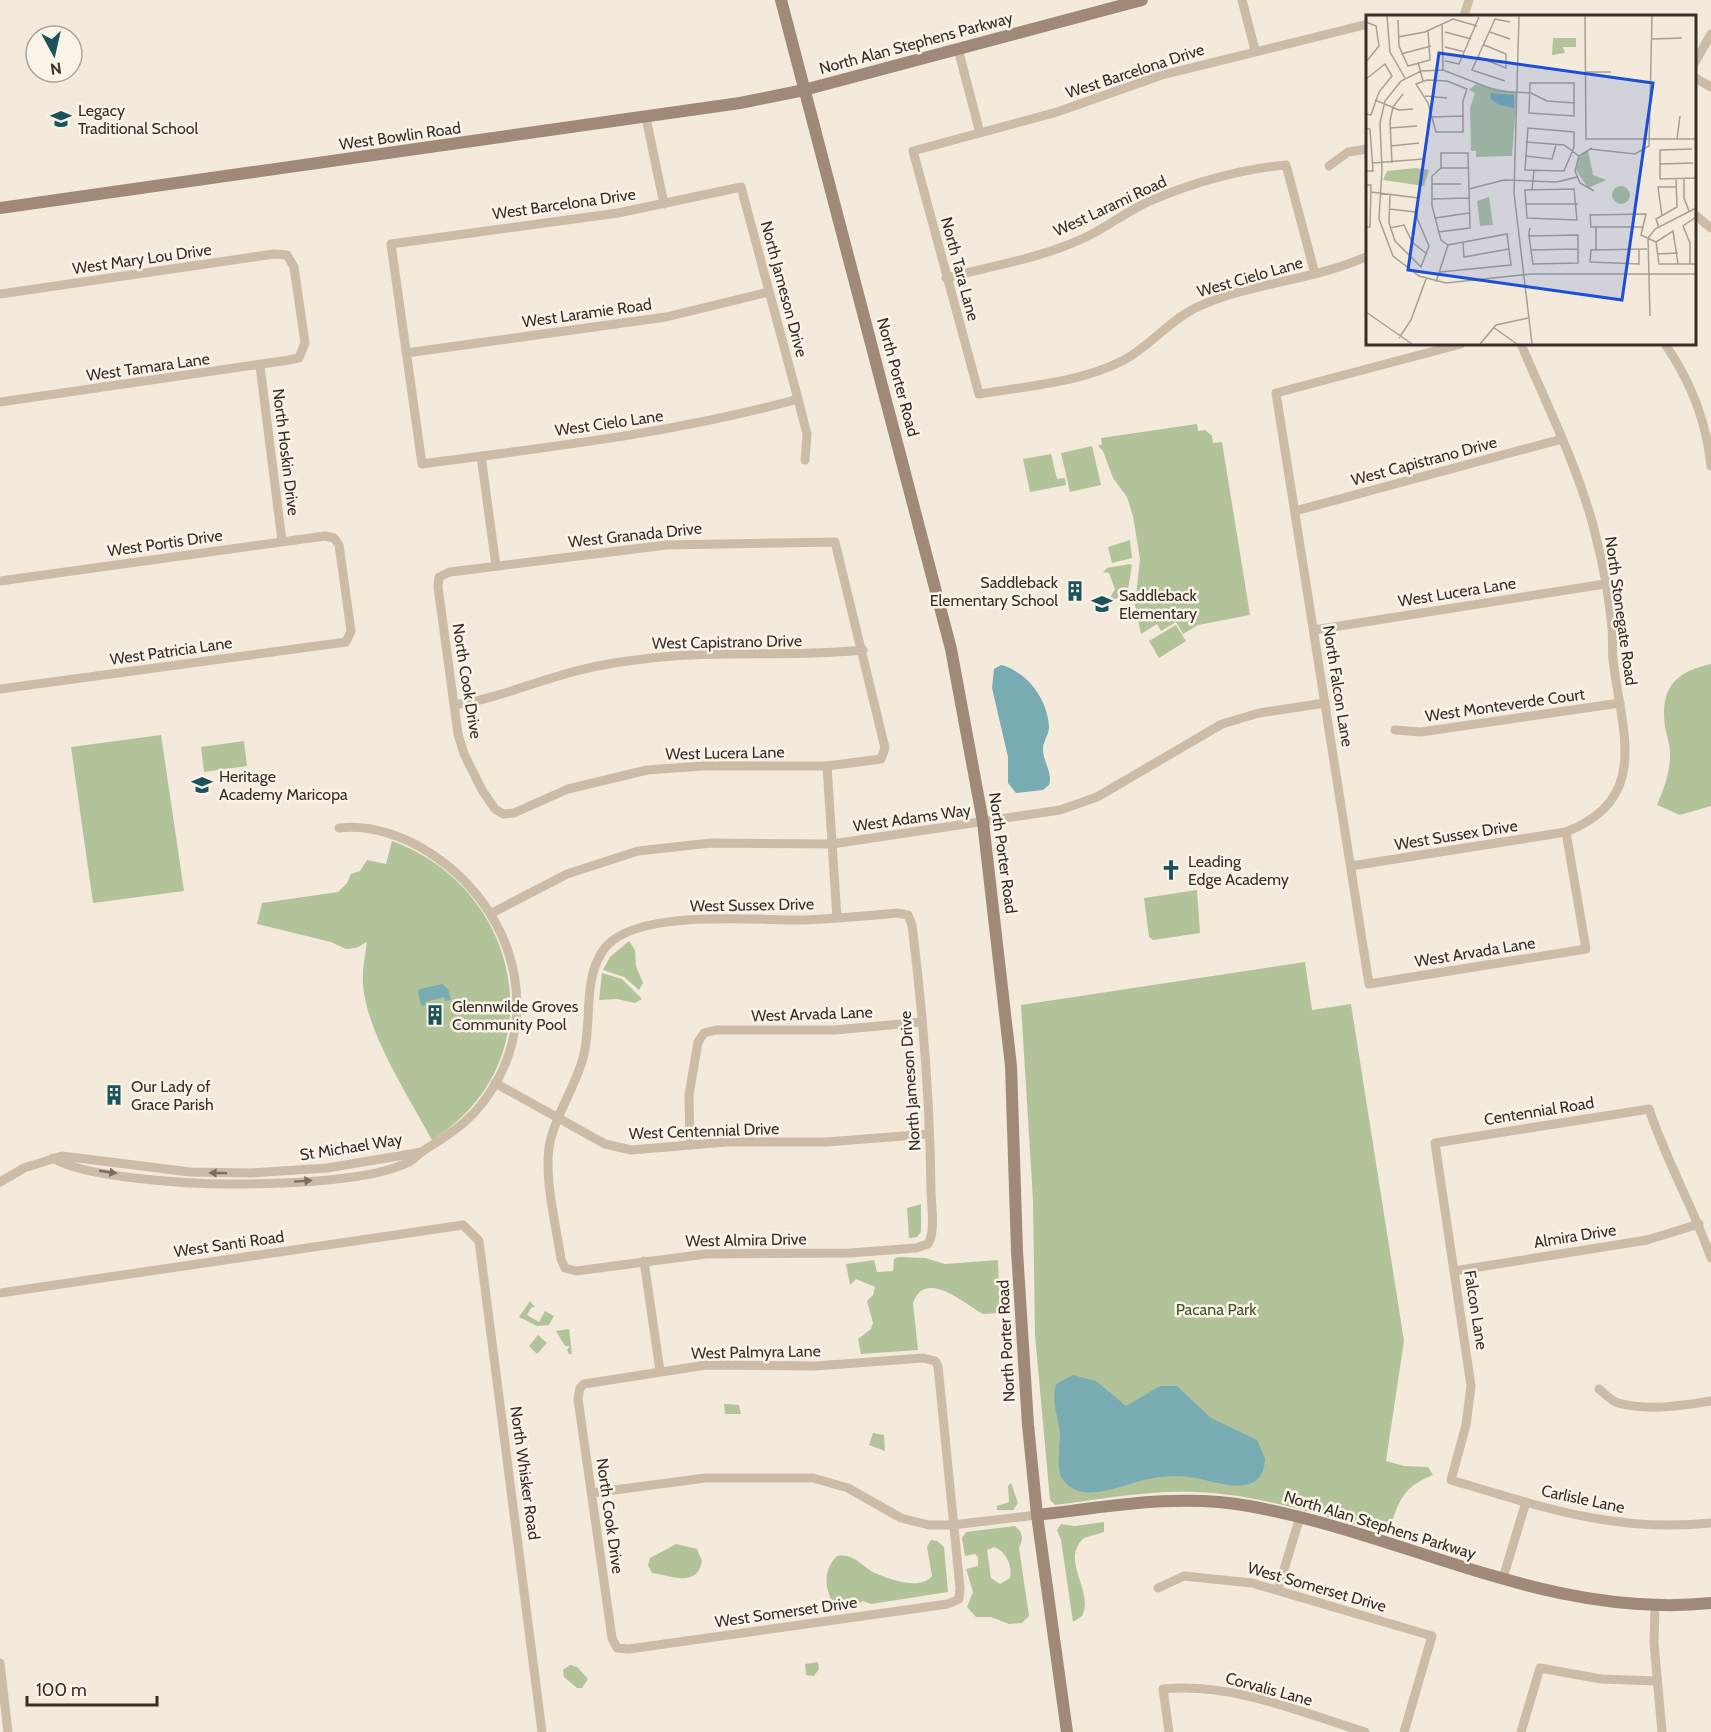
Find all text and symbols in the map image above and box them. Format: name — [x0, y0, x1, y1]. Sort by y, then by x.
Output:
street label: North Alan Stephens Parkway — [817, 8, 1015, 78]
inset map — [1366, 15, 1696, 345]
north arrow — [24, 24, 84, 84]
street label: West Barcelona Drive — [1063, 40, 1207, 102]
text: N — [49, 58, 63, 79]
place label: Legacy Traditional School — [78, 101, 198, 138]
school or university icon: Legacy Traditional School — [49, 107, 73, 131]
street label: West Bowlin Road — [338, 118, 462, 154]
street label: West Larami Road — [1051, 172, 1169, 240]
street label: West Barcelona Drive — [491, 185, 637, 223]
street label: North Tara Lane — [937, 215, 983, 323]
street label: North Jameson Drive — [757, 219, 811, 359]
street label: West Mary Lou Drive — [71, 240, 213, 278]
street label: West Cielo Lane — [1195, 253, 1305, 301]
street label: West Laramie Road — [521, 295, 653, 331]
street label: North Porter Road — [873, 315, 923, 439]
street label: West Tamara Lane — [85, 349, 211, 385]
street label: North Hoskin Drive — [269, 387, 303, 517]
street label: West Cielo Lane — [554, 406, 664, 440]
street label: West Capistrano Drive — [1349, 432, 1499, 490]
street label: West Granada Drive — [567, 519, 703, 551]
street label: West Portis Drive — [106, 526, 224, 560]
street label: North Stonegate Road — [1601, 535, 1641, 687]
place label: Saddleback Elementary School — [930, 573, 1059, 610]
street label: West Lucera Lane — [1397, 573, 1517, 611]
building icon: Saddleback Elementary School — [1063, 579, 1087, 603]
place label: Saddleback Elementary — [1119, 586, 1197, 623]
school or university icon: Saddleback Elementary — [1090, 592, 1114, 616]
street label: North Cook Drive — [449, 622, 485, 740]
street label: North Falcon Lane — [1319, 624, 1357, 748]
street label: West Capistrano Drive — [652, 631, 802, 653]
street label: West Patricia Lane — [109, 633, 233, 669]
street label: West Monteverde Court — [1424, 684, 1587, 726]
street label: West Lucera Lane — [665, 742, 785, 764]
place label: Heritage Academy Maricopa — [219, 767, 348, 804]
school or university icon: Heritage Academy Maricopa — [190, 773, 214, 797]
street label: North Porter Road — [985, 791, 1021, 915]
street label: West Adams Way — [852, 800, 972, 836]
street label: West Sussex Drive — [1393, 816, 1519, 854]
place label: Leading Edge Academy — [1188, 852, 1289, 889]
church icon: Leading Edge Academy — [1159, 858, 1183, 882]
street label: West Sussex Drive — [690, 894, 814, 916]
street label: West Arvada Lane — [1413, 933, 1537, 971]
place label: Glennwilde Groves Community Pool — [452, 997, 579, 1034]
street label: West Arvada Lane — [751, 1002, 873, 1026]
building icon: Glennwilde Groves Community Pool — [423, 1003, 447, 1027]
street label: North Jameson Drive — [896, 1010, 924, 1152]
place label: Our Lady of Grace Parish — [131, 1077, 214, 1114]
building icon: Our Lady of Grace Parish — [102, 1083, 126, 1107]
street label: Centennial Road — [1483, 1093, 1595, 1129]
street label: West Centennial Drive — [628, 1119, 780, 1143]
street label: St Michael Way — [298, 1130, 404, 1164]
one-way arrow — [99, 1168, 118, 1177]
one-way arrow — [209, 1168, 228, 1178]
one-way arrow — [293, 1176, 312, 1186]
street label: Almira Drive — [1532, 1220, 1618, 1252]
street label: West Santi Road — [173, 1227, 285, 1261]
street label: West Almira Drive — [685, 1229, 807, 1251]
street label: Falcon Lane — [1460, 1269, 1492, 1351]
street label: North Porter Road — [993, 1279, 1019, 1403]
park label: Pacana Park — [1176, 1300, 1257, 1319]
street label: West Palmyra Lane — [691, 1341, 821, 1363]
street label: North Whisker Road — [506, 1405, 544, 1541]
street label: North Cook Drive — [592, 1457, 628, 1575]
street label: Carlisle Lane — [1540, 1481, 1626, 1517]
street label: North Alan Stephens Parkway — [1282, 1487, 1478, 1563]
street label: West Somerset Drive — [1245, 1558, 1389, 1616]
street label: West Somerset Drive — [714, 1593, 858, 1631]
street label: Corvalis Lane — [1223, 1668, 1315, 1710]
scale bar — [27, 1669, 158, 1707]
text: 100 m — [36, 1679, 87, 1701]

